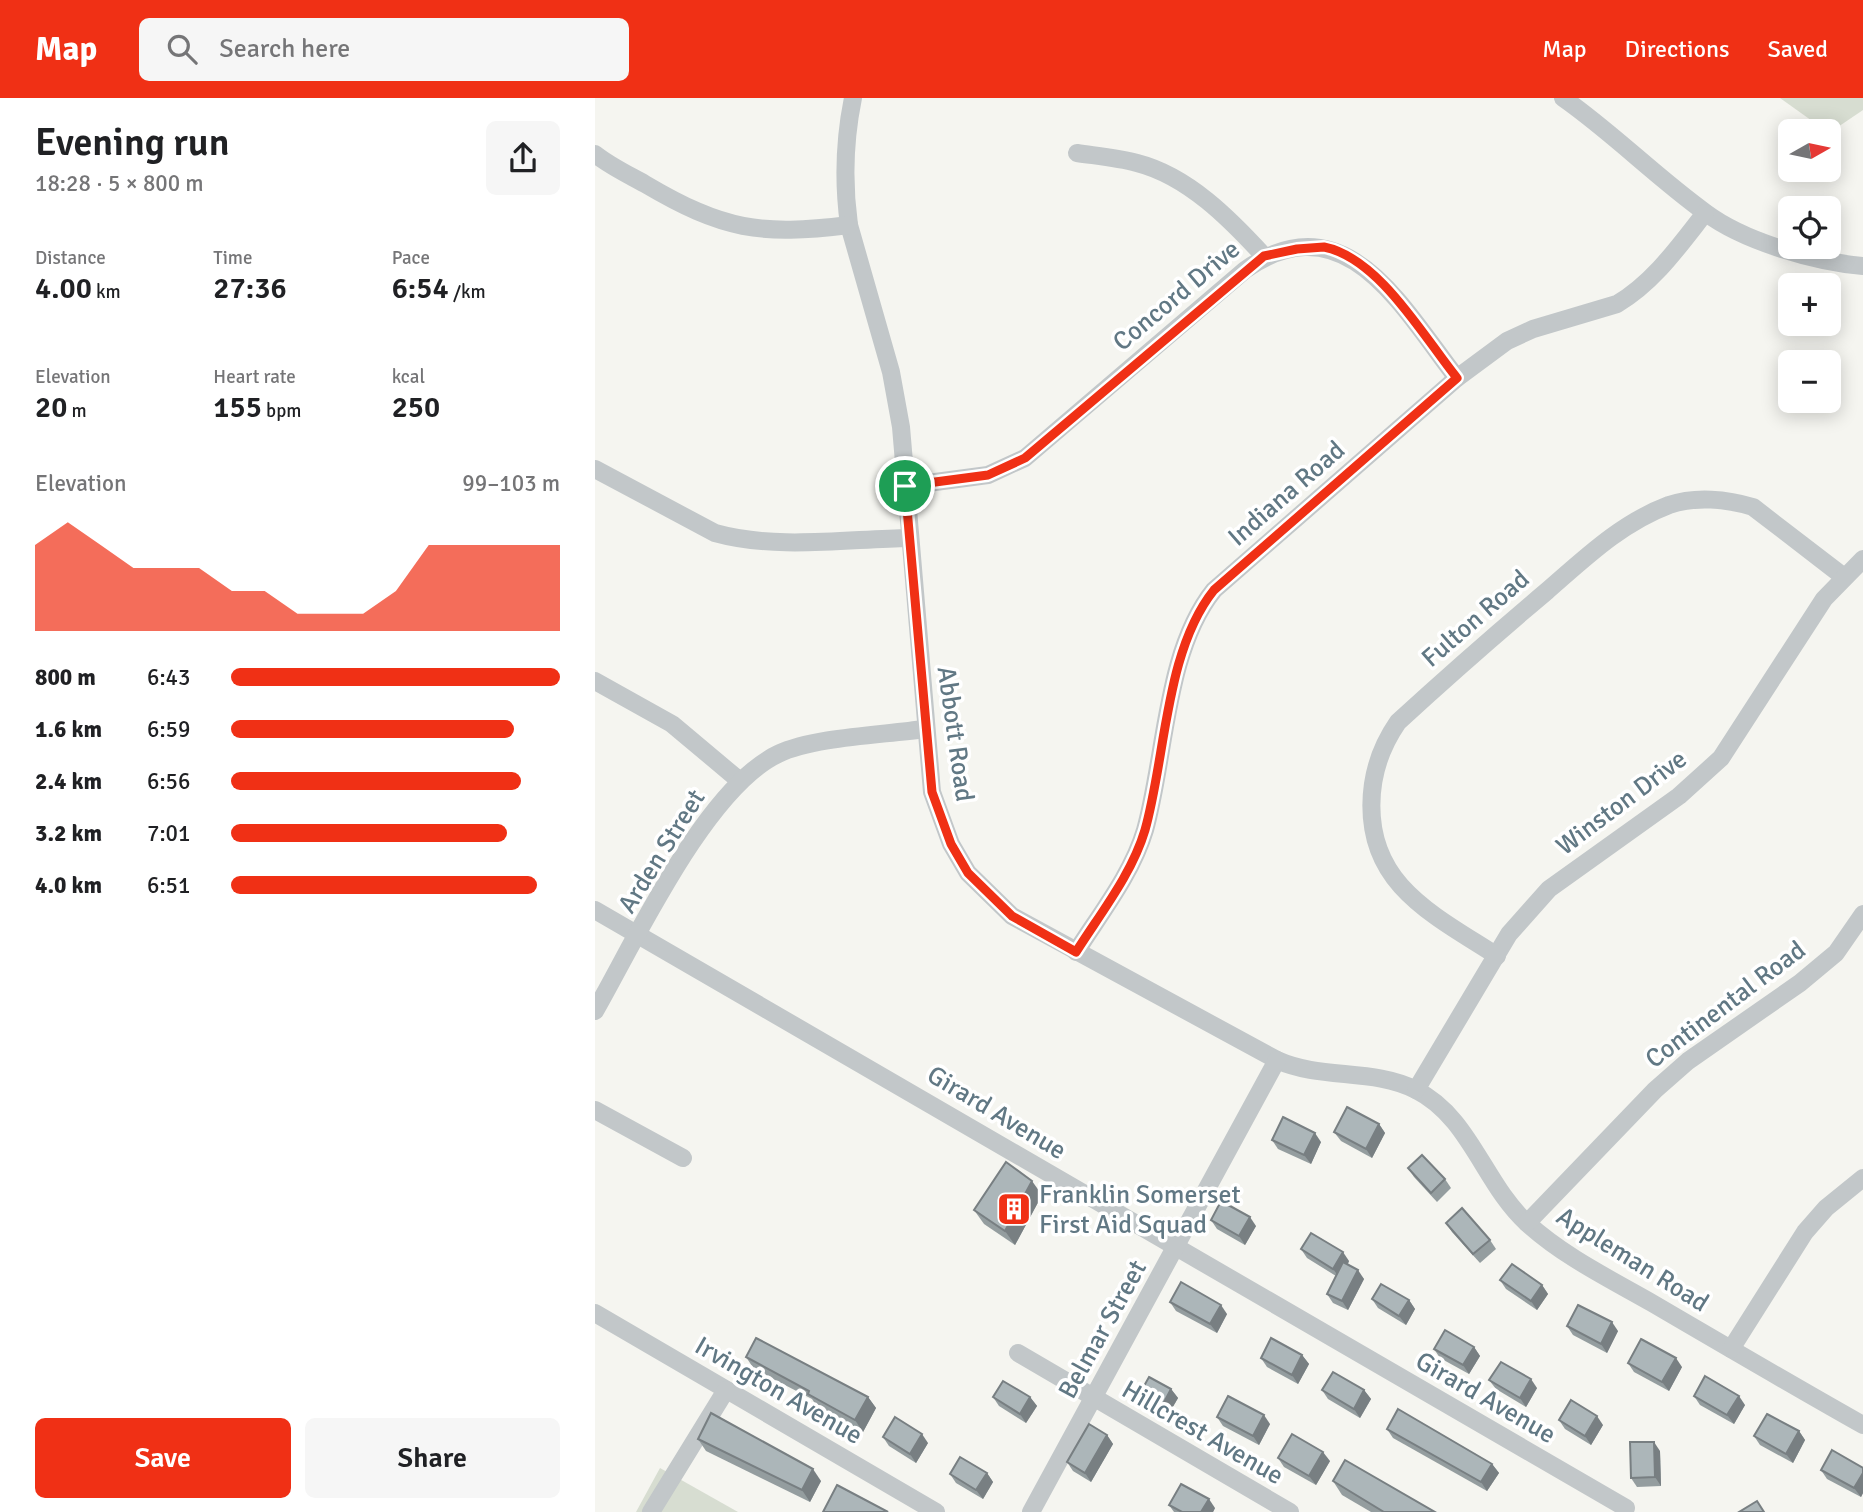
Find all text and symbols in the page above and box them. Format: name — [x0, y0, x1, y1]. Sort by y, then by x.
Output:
search box — [139, 18, 629, 81]
text: Map — [35, 29, 97, 70]
icon: search — [163, 30, 201, 68]
text: Search here — [219, 33, 350, 65]
text: Map — [1542, 34, 1587, 64]
text: Directions — [1625, 34, 1730, 64]
text: Saved — [1768, 34, 1828, 64]
text: Evening run — [35, 119, 229, 166]
north arrow — [1778, 119, 1841, 182]
map controls — [1778, 119, 1841, 413]
button: share — [486, 121, 560, 195]
text: 18:28 · 5 × 800 m — [35, 169, 204, 198]
button: locate — [1778, 196, 1841, 259]
street label: Concord Drive — [1107, 233, 1247, 358]
text: Distance — [35, 246, 106, 270]
text: Time — [213, 246, 252, 270]
text: Pace — [392, 246, 430, 270]
text: 4.00 — [35, 270, 92, 307]
text: 27:36 — [213, 270, 287, 307]
text: 6:54 — [392, 270, 449, 307]
button: + — [1778, 273, 1841, 336]
text: km — [92, 280, 121, 304]
text: /km — [449, 280, 486, 304]
button: − — [1778, 350, 1841, 413]
text: Elevation — [35, 365, 111, 389]
text: Heart rate — [213, 365, 296, 389]
text: kcal — [392, 365, 425, 389]
text: 20 — [35, 389, 67, 426]
text: 155 — [213, 389, 262, 426]
text: 250 — [392, 389, 440, 426]
text: m — [67, 399, 87, 423]
text: bpm — [262, 399, 301, 423]
street label: Indiana Road — [1222, 434, 1352, 553]
pin — [875, 456, 935, 516]
icon: arrive — [886, 467, 924, 505]
text: Elevation — [35, 469, 127, 498]
text: 99–103 m — [462, 469, 560, 498]
street label: Fulton Road — [1415, 563, 1536, 674]
text: 800 m — [35, 663, 96, 692]
text: 6:43 — [147, 663, 190, 692]
street label: Abbott Road — [930, 664, 980, 804]
text: 1.6 km — [35, 715, 102, 744]
text: 6:59 — [147, 715, 190, 744]
street label: Winston Drive — [1550, 743, 1693, 862]
text: 2.4 km — [35, 767, 102, 796]
text: 6:56 — [147, 767, 190, 796]
street label: Arden Street — [611, 784, 712, 919]
text: 3.2 km — [35, 819, 102, 848]
text: 7:01 — [147, 819, 190, 848]
text: 4.0 km — [35, 871, 102, 900]
text: 6:51 — [147, 871, 190, 900]
street label: Continental Road — [1639, 934, 1812, 1075]
street label: Girard Avenue — [921, 1059, 1072, 1167]
place label: Franklin Somerset First Aid Squad — [1039, 1179, 1241, 1241]
building icon: Franklin Somerset First Aid Squad — [995, 1190, 1033, 1228]
street label: Appleman Road — [1551, 1200, 1714, 1319]
street label: Belmar Street — [1052, 1255, 1154, 1404]
street label: Irvington Avenue — [689, 1330, 868, 1452]
street label: Girard Avenue — [1410, 1345, 1561, 1451]
street label: Hillcrest Avenue — [1116, 1374, 1289, 1492]
button: Save — [35, 1418, 291, 1498]
button: Share — [305, 1418, 560, 1498]

